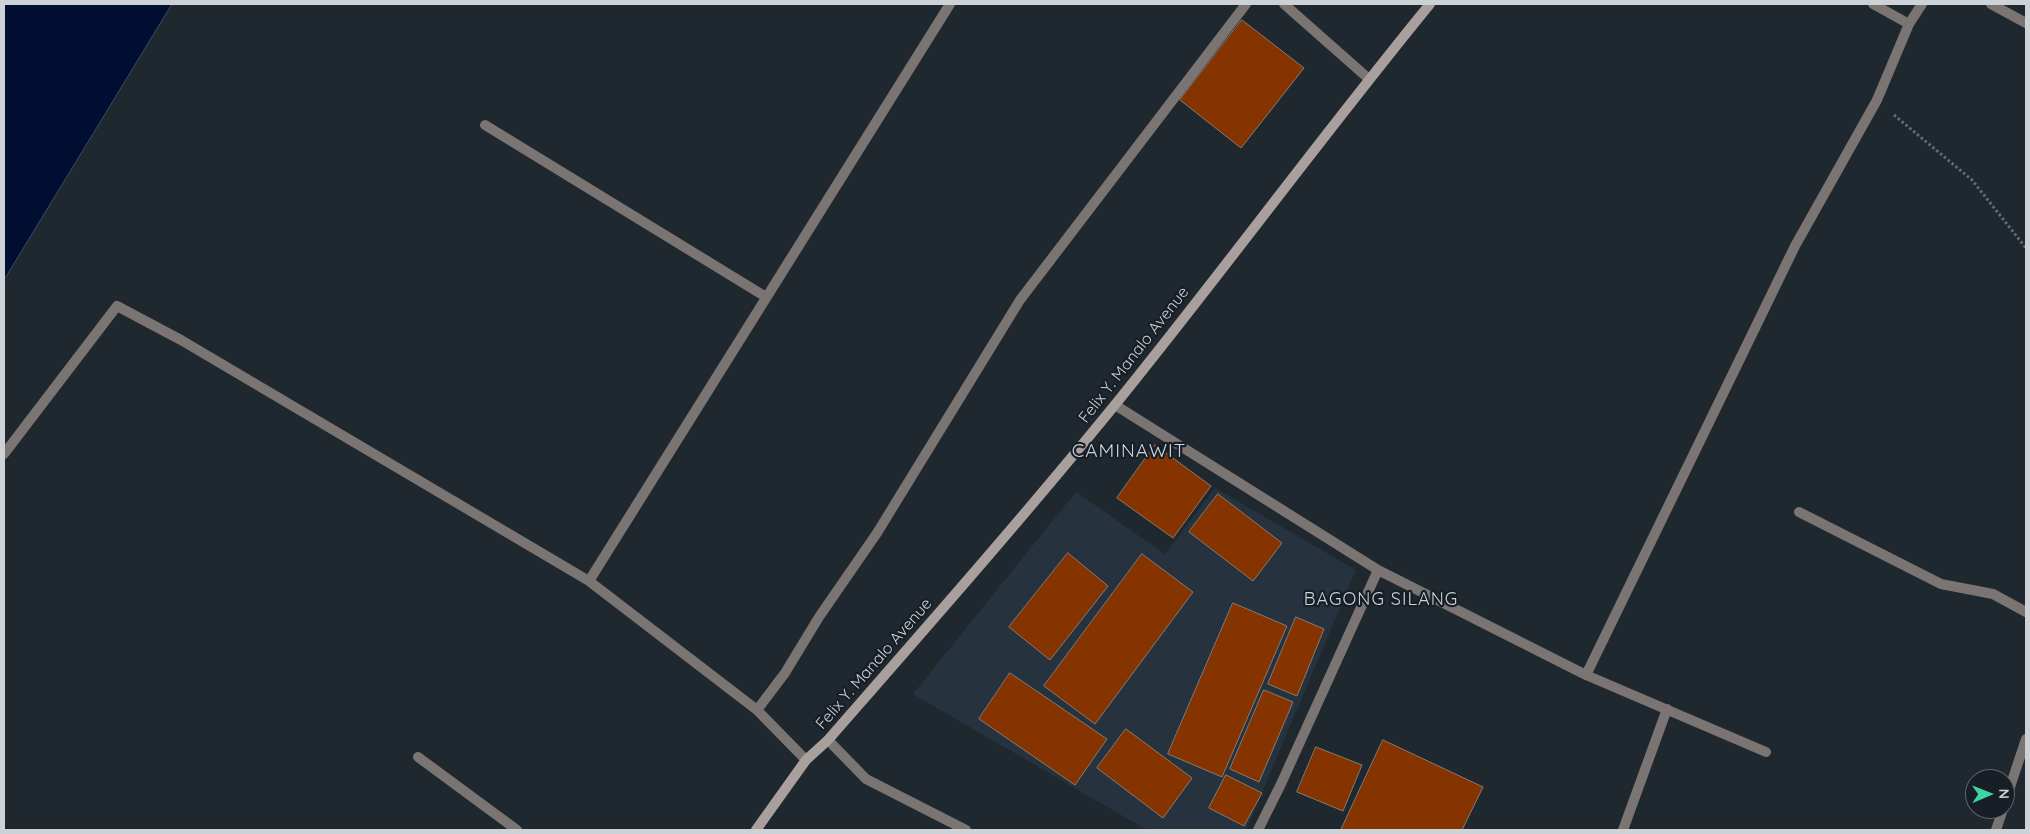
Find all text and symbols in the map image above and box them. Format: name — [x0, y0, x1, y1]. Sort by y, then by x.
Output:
street label: Felix Y. Manalo Avenue — [1075, 283, 1193, 427]
district label: CAMINAWIT — [1071, 440, 1187, 462]
district label: BAGONG SILANG — [1302, 589, 1460, 611]
street label: Felix Y. Manalo Avenue — [812, 595, 936, 733]
north arrow — [1965, 769, 2015, 819]
text: N — [1995, 788, 2013, 799]

